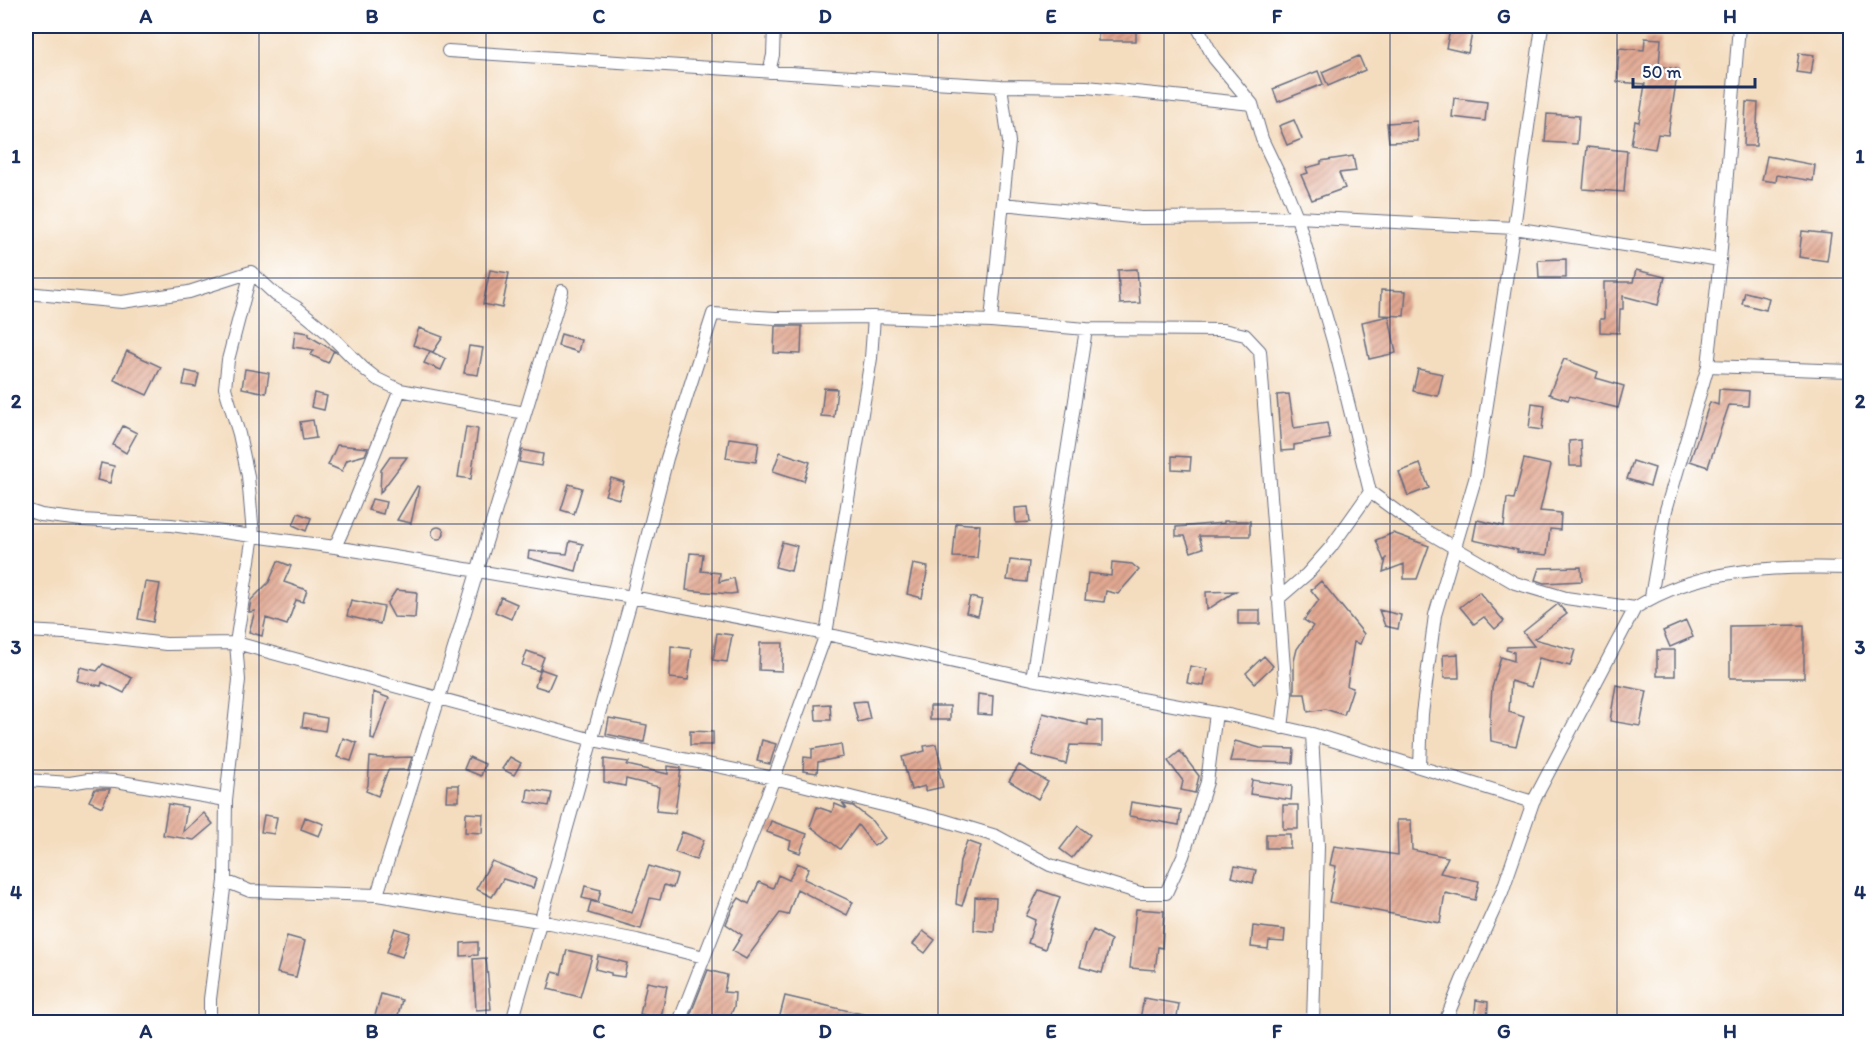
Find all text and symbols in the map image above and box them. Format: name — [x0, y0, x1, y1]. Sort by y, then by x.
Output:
text: A — [139, 4, 153, 28]
text: B — [366, 4, 379, 28]
text: C — [593, 4, 606, 28]
text: D — [818, 4, 832, 28]
text: E — [1045, 4, 1057, 28]
text: F — [1272, 4, 1283, 28]
text: G — [1497, 4, 1511, 28]
text: H — [1723, 4, 1737, 28]
scale bar — [1633, 51, 1754, 89]
text: 50 m — [1642, 61, 1682, 83]
text: 1 — [11, 144, 21, 168]
text: 1 — [1855, 144, 1865, 168]
text: 2 — [11, 389, 22, 413]
text: 2 — [1855, 389, 1866, 413]
text: 3 — [11, 635, 22, 659]
text: 3 — [1855, 635, 1866, 659]
text: 4 — [10, 880, 22, 904]
text: 4 — [1854, 880, 1866, 904]
text: A — [139, 1019, 153, 1043]
text: B — [366, 1019, 379, 1043]
text: C — [593, 1019, 606, 1043]
text: D — [818, 1019, 832, 1043]
text: E — [1045, 1019, 1057, 1043]
text: F — [1272, 1019, 1283, 1043]
text: G — [1497, 1019, 1511, 1043]
text: H — [1723, 1019, 1737, 1043]

